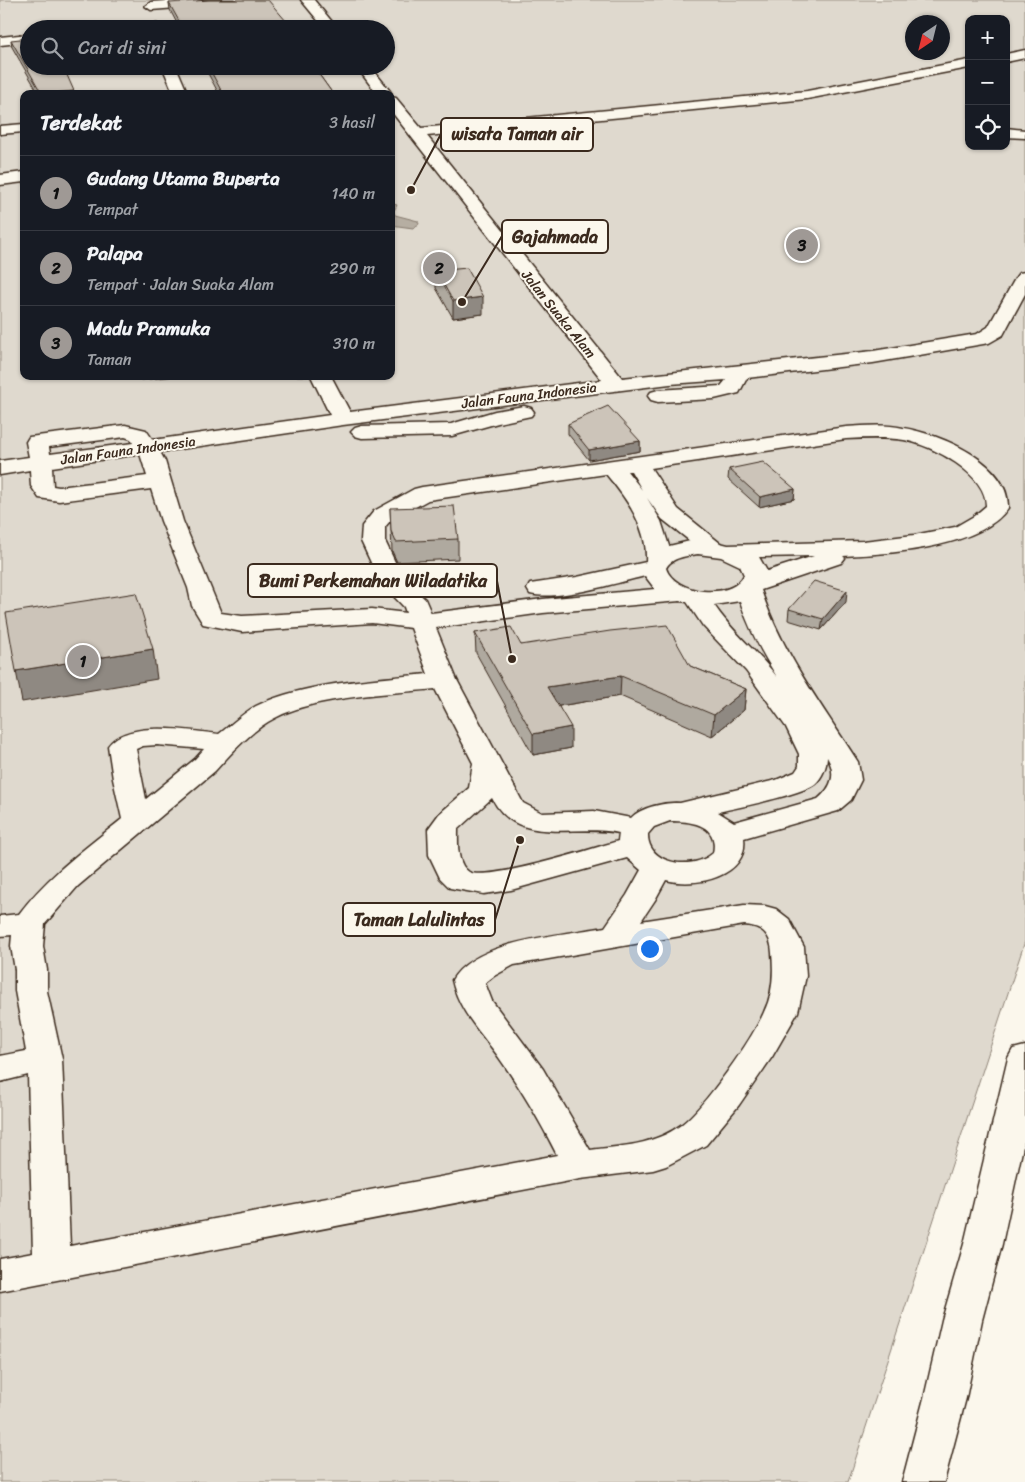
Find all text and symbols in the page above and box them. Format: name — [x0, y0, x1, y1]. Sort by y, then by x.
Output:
north arrow — [905, 15, 950, 60]
map controls — [965, 15, 1010, 150]
button: + — [965, 15, 1010, 60]
search box — [20, 20, 395, 75]
text: Cari di sini — [78, 31, 166, 64]
icon: search — [38, 34, 66, 62]
button: − — [965, 60, 1010, 105]
text: Terdekat — [40, 104, 122, 142]
button: locate — [965, 105, 1010, 150]
text: 3 hasil — [329, 108, 375, 137]
callout: wisata Taman air — [441, 118, 593, 151]
text: wisata Taman air — [451, 118, 584, 150]
text: Gudang Utama Buperta — [87, 162, 280, 195]
text: 1 — [53, 179, 59, 208]
text: 140 m — [332, 179, 375, 208]
text: Tempat — [87, 195, 138, 224]
callout: Gajahmada — [502, 220, 608, 253]
text: Gajahmada — [511, 221, 598, 253]
pin: 3 — [786, 226, 818, 264]
text: Palapa — [87, 237, 143, 270]
pin: 2 — [423, 249, 455, 287]
text: 2 — [51, 254, 61, 283]
text: 290 m — [329, 254, 375, 283]
street label: Jalan Suaka Alam — [514, 264, 603, 364]
text: Tempat · Jalan Suaka Alam — [87, 270, 274, 299]
text: Madu Pramuka — [87, 312, 210, 345]
text: 3 — [52, 329, 60, 358]
text: 310 m — [333, 329, 375, 358]
text: Taman — [87, 345, 131, 374]
street label: Jalan Fauna Indonesia — [459, 375, 598, 416]
street label: Jalan Fauna Indonesia — [58, 429, 197, 472]
callout: Bumi Perkemahan Wiladatika — [248, 564, 497, 597]
text: Bumi Perkemahan Wiladatika — [259, 565, 488, 597]
pin: 1 — [67, 642, 99, 680]
callout: Taman Lalulintas — [343, 903, 495, 936]
text: Taman Lalulintas — [353, 904, 485, 936]
your location — [637, 936, 663, 962]

